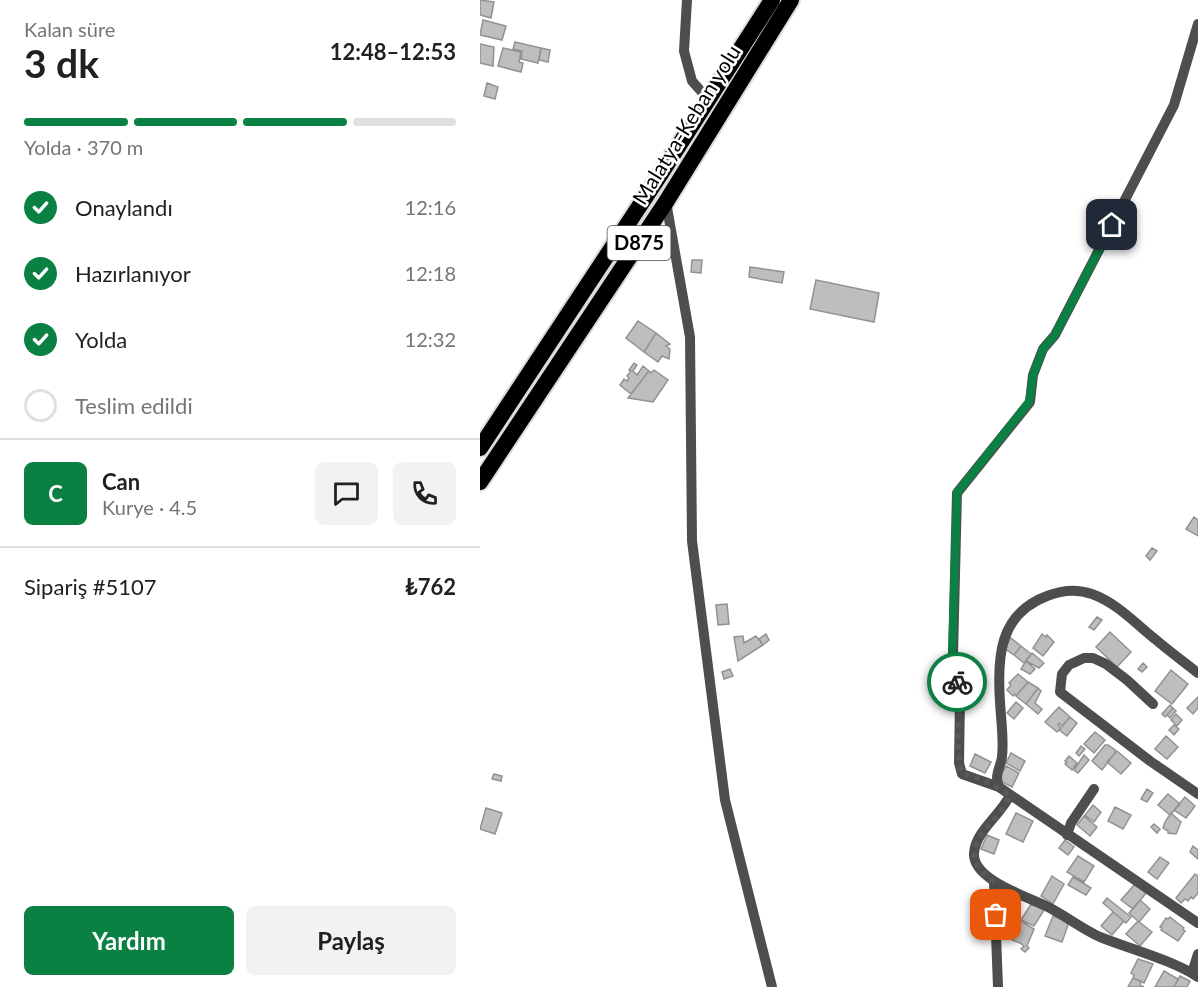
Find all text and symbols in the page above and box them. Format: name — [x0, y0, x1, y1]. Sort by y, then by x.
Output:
text: Kalan süre — [24, 17, 115, 41]
text: 12:48–12:53 — [330, 38, 456, 65]
text: 3 dk — [24, 40, 99, 86]
street label: Malatya-Keban yolu — [627, 40, 745, 209]
text: Yolda · 370 m — [24, 135, 143, 159]
icon: check — [24, 191, 57, 224]
text: Onaylandı — [75, 194, 173, 221]
text: 12:16 — [405, 195, 456, 219]
pin — [1086, 199, 1137, 250]
icon: home — [1095, 208, 1128, 241]
road number: D875 — [608, 226, 670, 260]
icon: check — [24, 257, 57, 290]
text: Hazırlanıyor — [75, 260, 191, 287]
text: 12:18 — [405, 261, 456, 285]
icon: check — [24, 323, 57, 356]
text: Yolda — [75, 326, 127, 353]
text: 12:32 — [405, 327, 456, 351]
text: Teslim edildi — [75, 392, 193, 419]
button: chat — [315, 462, 378, 525]
button: phone — [393, 462, 456, 525]
text: Can — [102, 468, 140, 495]
text: C — [48, 480, 63, 507]
text: Kurye · 4.5 — [102, 495, 197, 519]
text: Sipariş #5107 — [24, 573, 157, 600]
text: ₺762 — [405, 573, 456, 600]
courier — [927, 652, 987, 712]
icon: bike — [941, 666, 974, 699]
pin — [970, 889, 1021, 940]
icon: bag — [979, 898, 1012, 931]
button: Yardım — [24, 906, 234, 975]
button: Paylaş — [246, 906, 456, 975]

